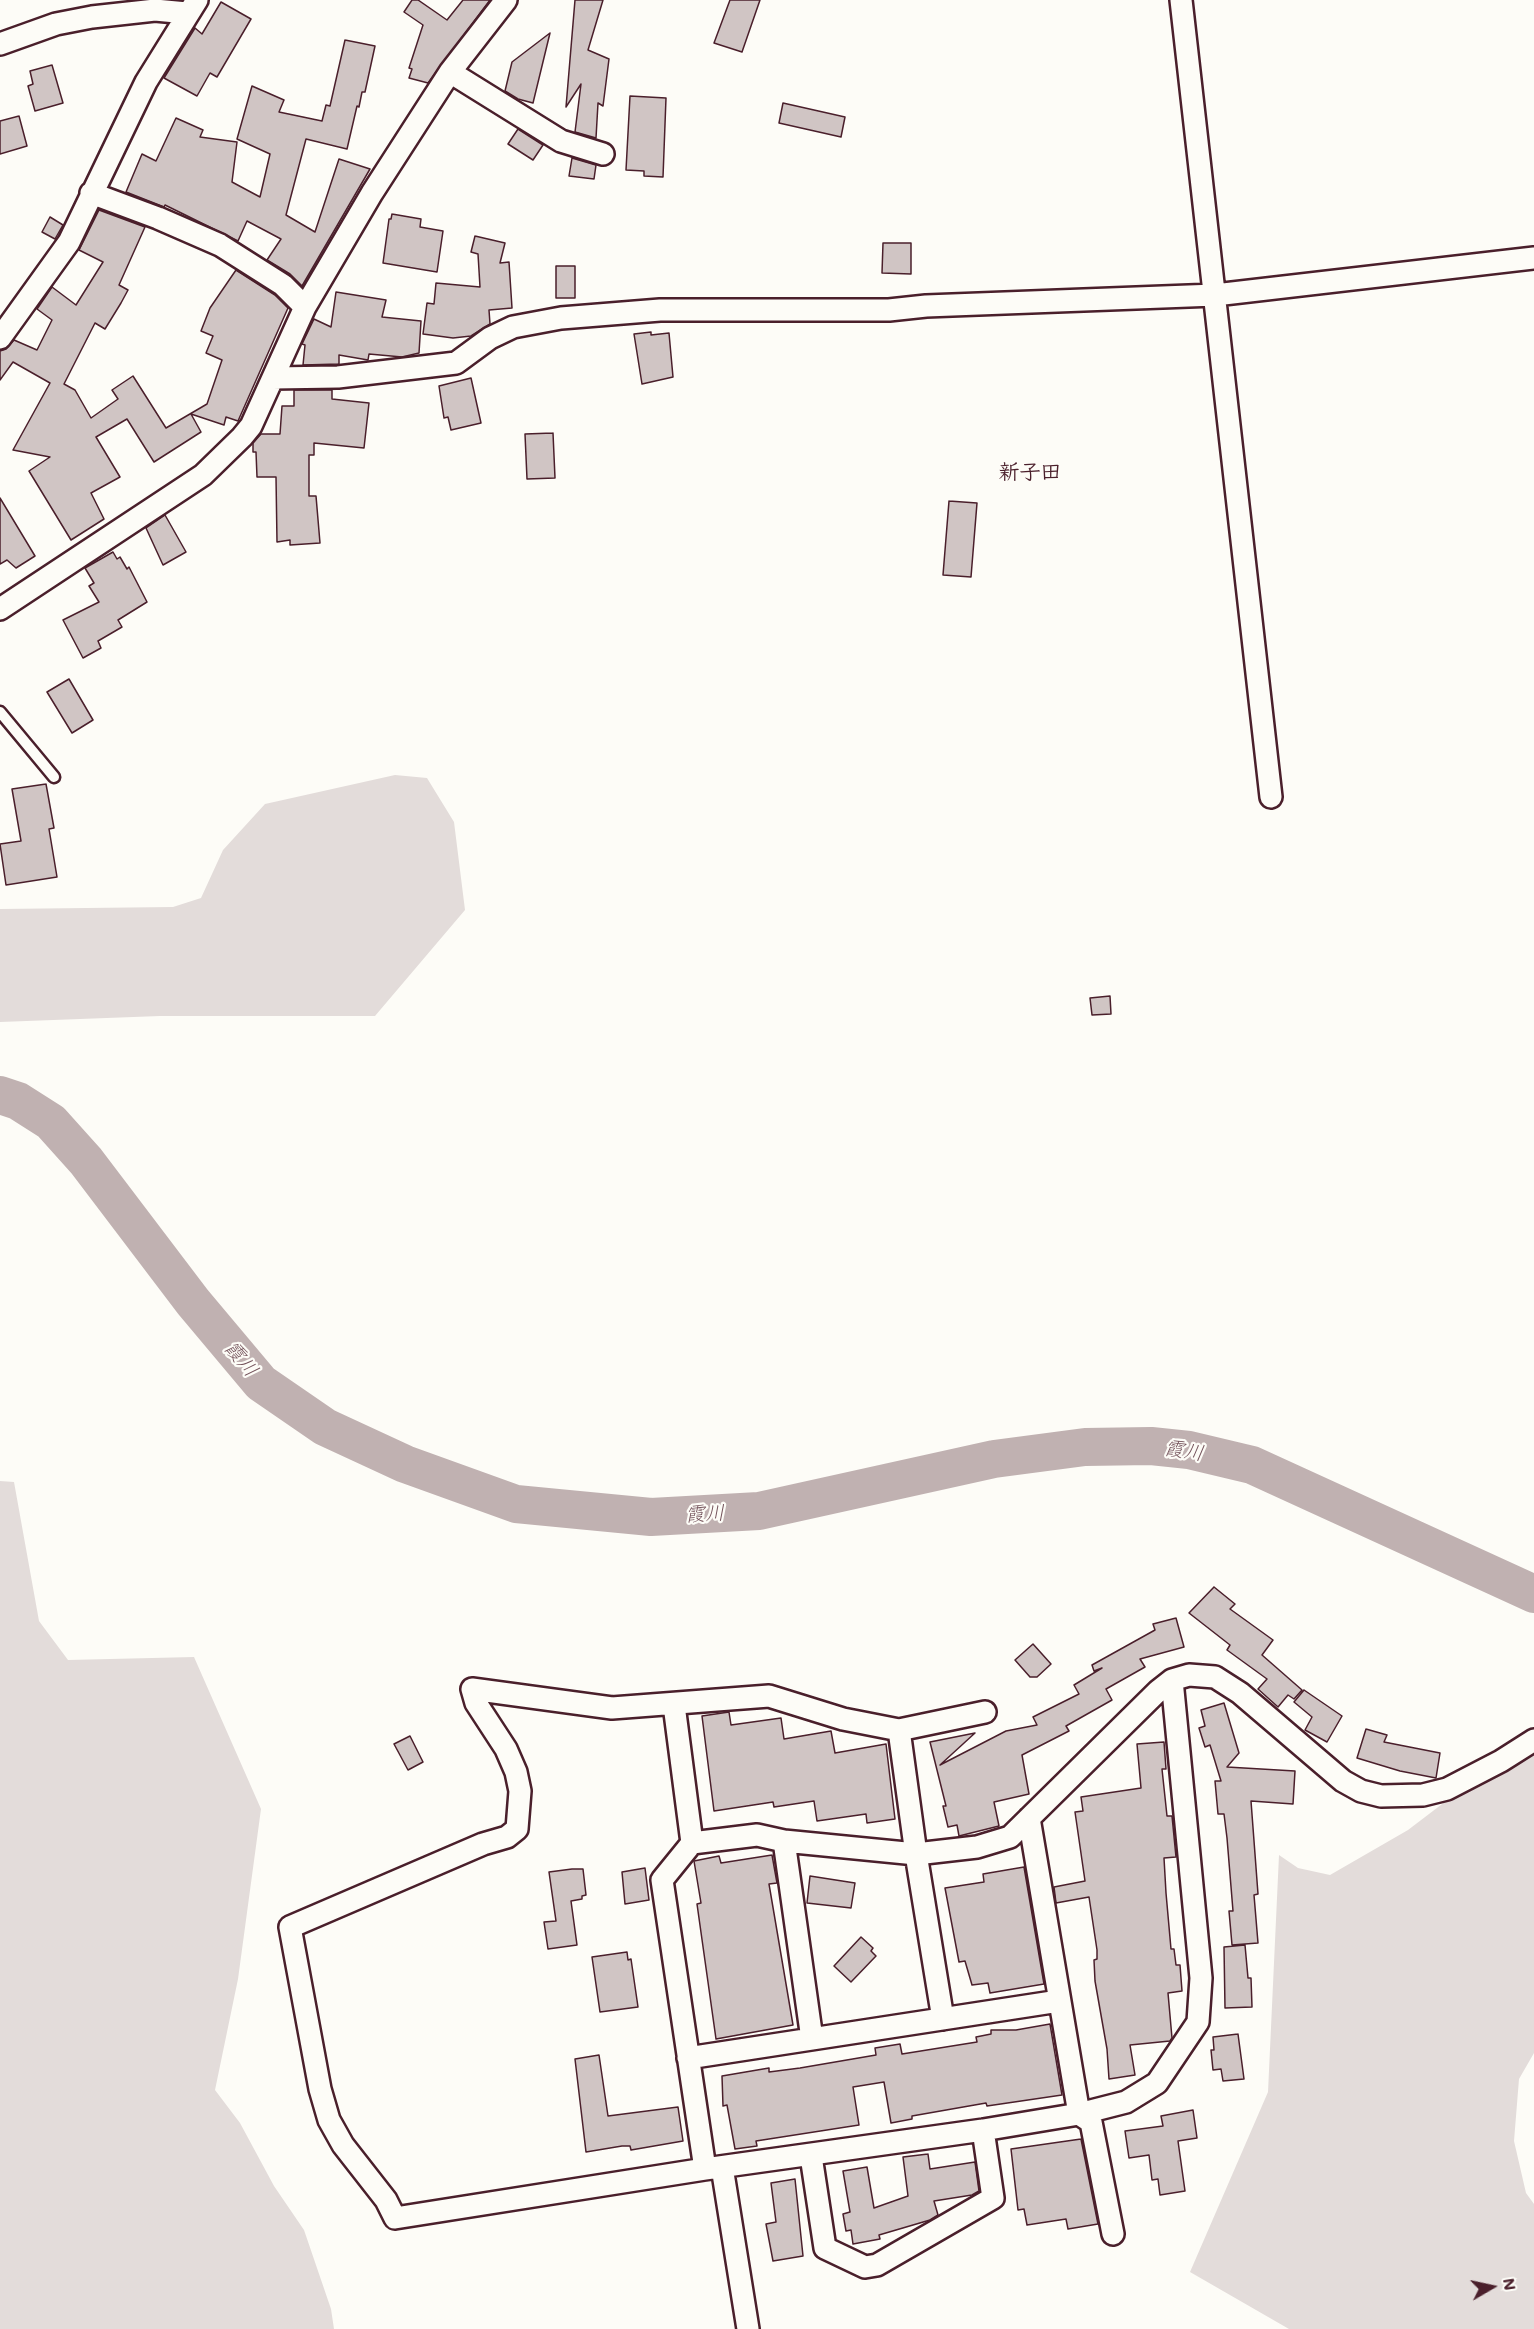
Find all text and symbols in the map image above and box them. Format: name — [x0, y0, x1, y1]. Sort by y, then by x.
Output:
district label: 新子田 — [999, 460, 1061, 486]
water label: 霞川 — [219, 1336, 263, 1382]
water label: 霞川 — [1162, 1436, 1206, 1466]
water label: 霞川 — [684, 1501, 726, 1527]
north arrow — [1462, 2257, 1522, 2317]
text: N — [1499, 2276, 1522, 2292]

